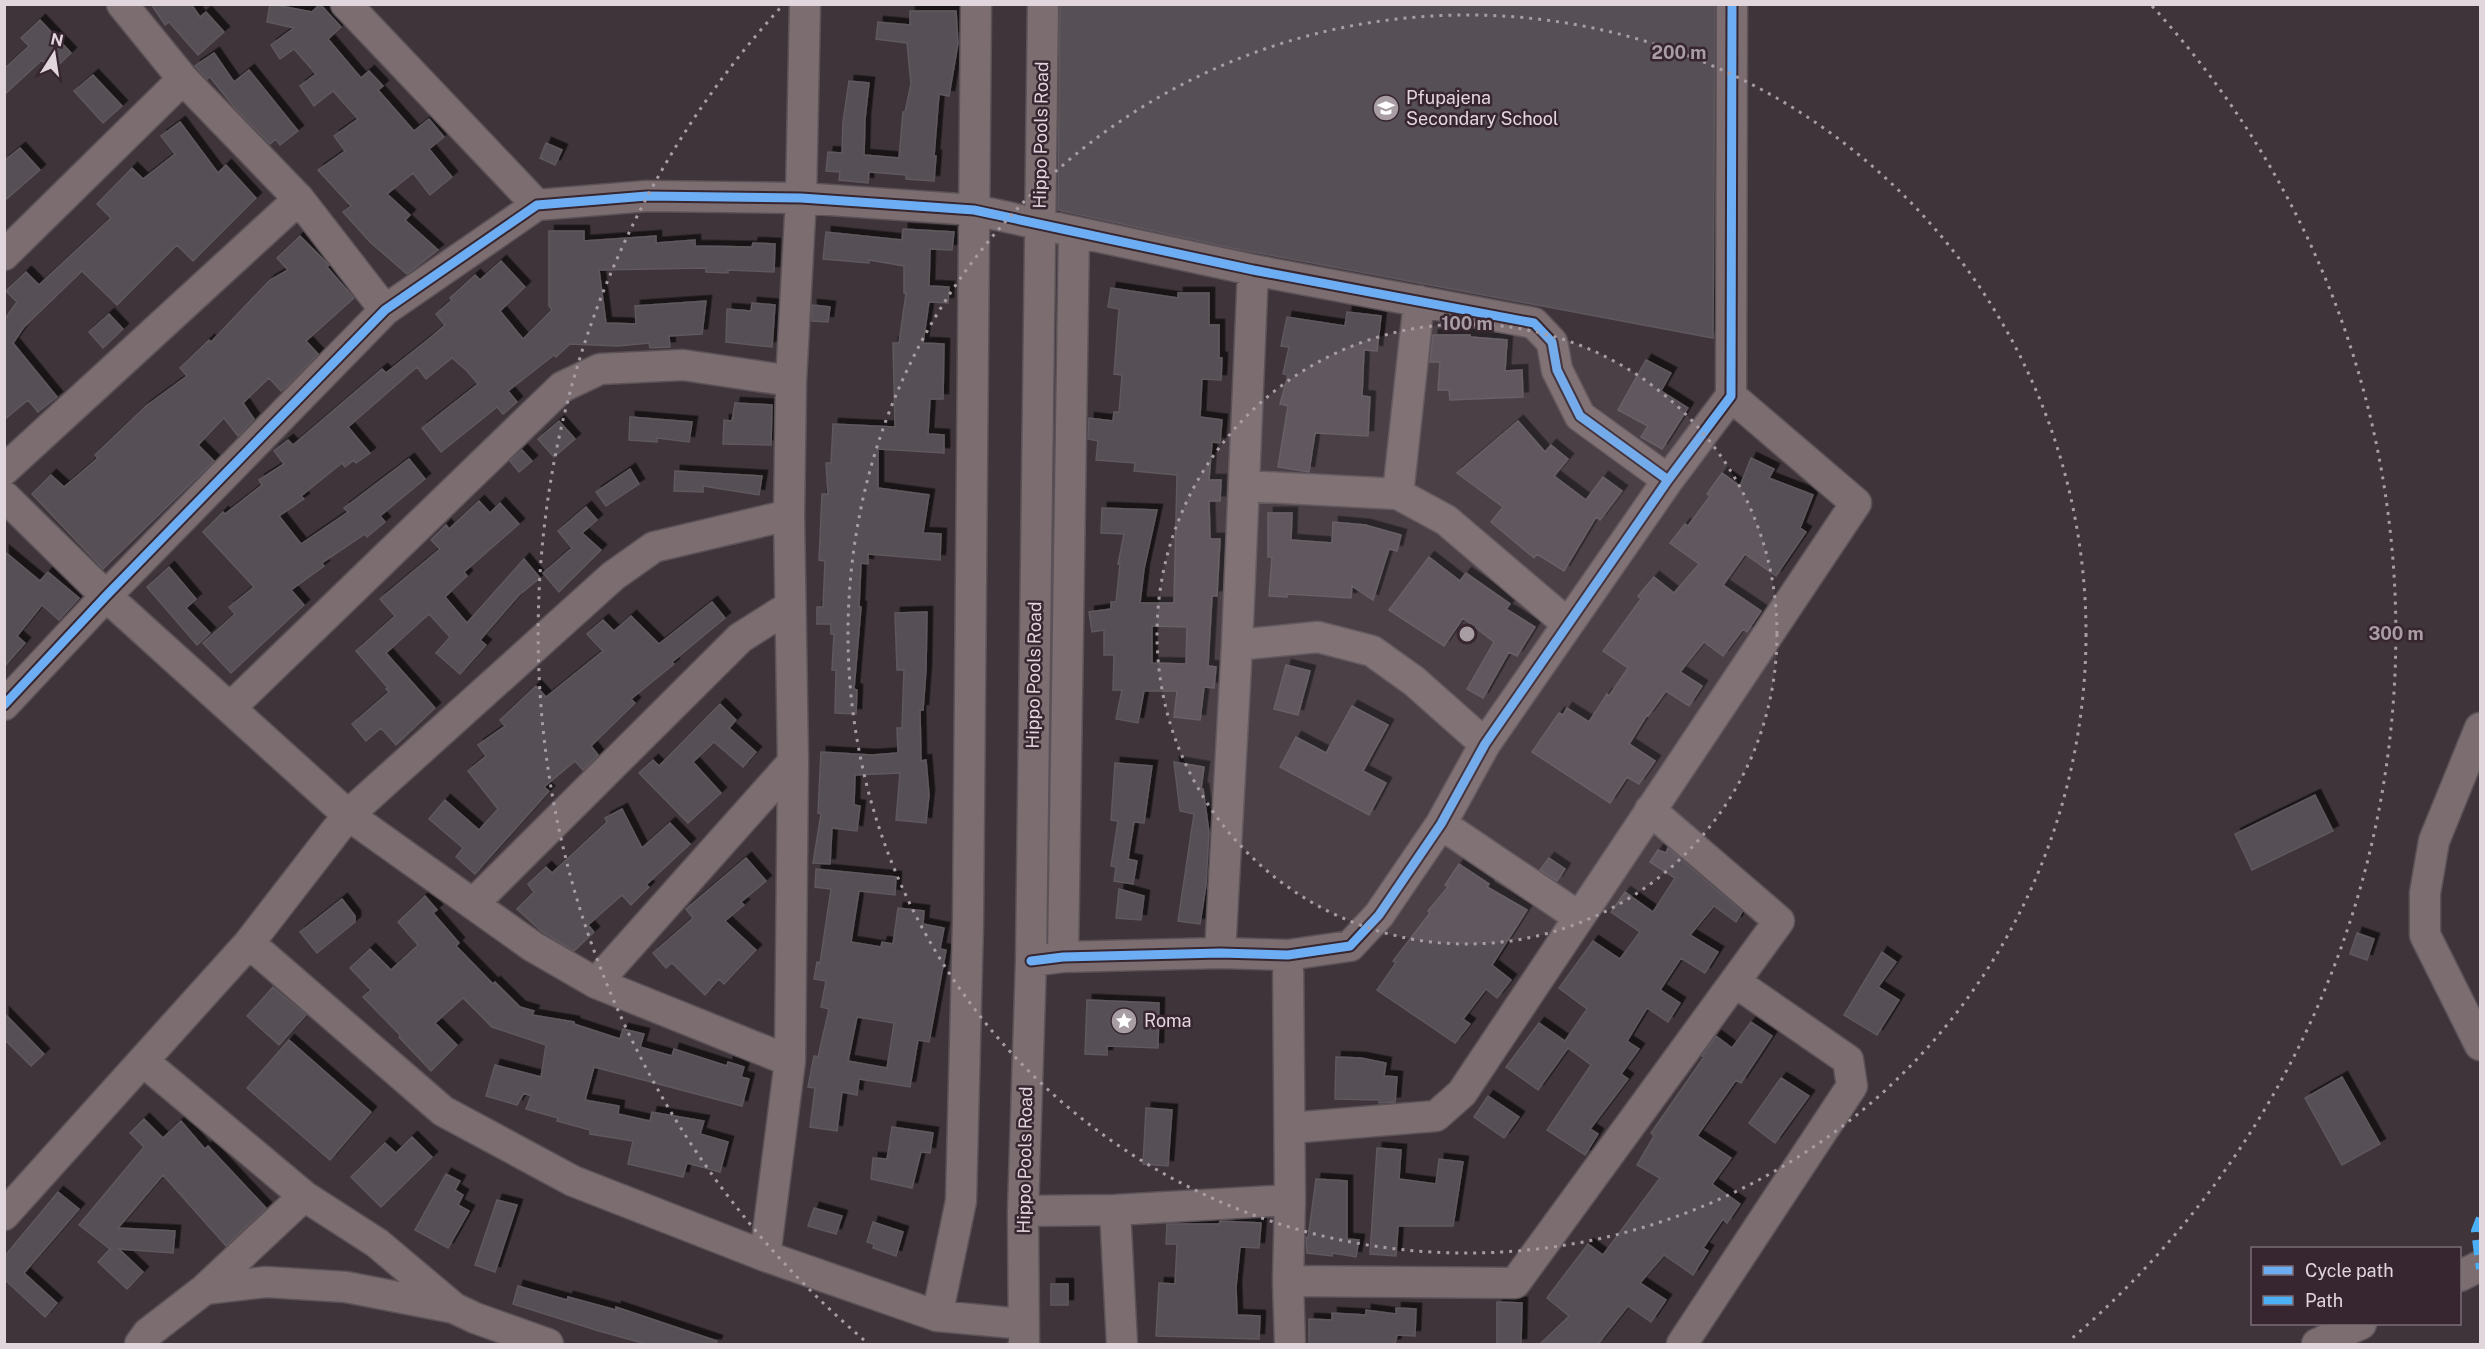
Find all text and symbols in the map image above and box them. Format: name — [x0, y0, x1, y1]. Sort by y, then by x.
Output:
north arrow — [24, 24, 84, 84]
text: N — [49, 29, 65, 50]
text: 200 m — [1652, 42, 1706, 63]
street label: Hippo Pools Road — [1029, 61, 1052, 209]
place label: Pfupajena Secondary School — [1406, 87, 1558, 129]
school or university icon: Pfupajena Secondary School — [1371, 93, 1401, 123]
text: 100 m — [1441, 313, 1493, 334]
street label: Hippo Pools Road — [1022, 601, 1045, 749]
text: 300 m — [2368, 623, 2424, 644]
centre of rings — [1457, 624, 1477, 644]
place icon: Roma — [1109, 1006, 1139, 1036]
place label: Roma — [1144, 1010, 1192, 1031]
street label: Hippo Pools Road — [1013, 1086, 1036, 1234]
legend — [2251, 1247, 2461, 1325]
text: Cycle path — [2305, 1260, 2394, 1281]
text: Path — [2305, 1290, 2343, 1311]

